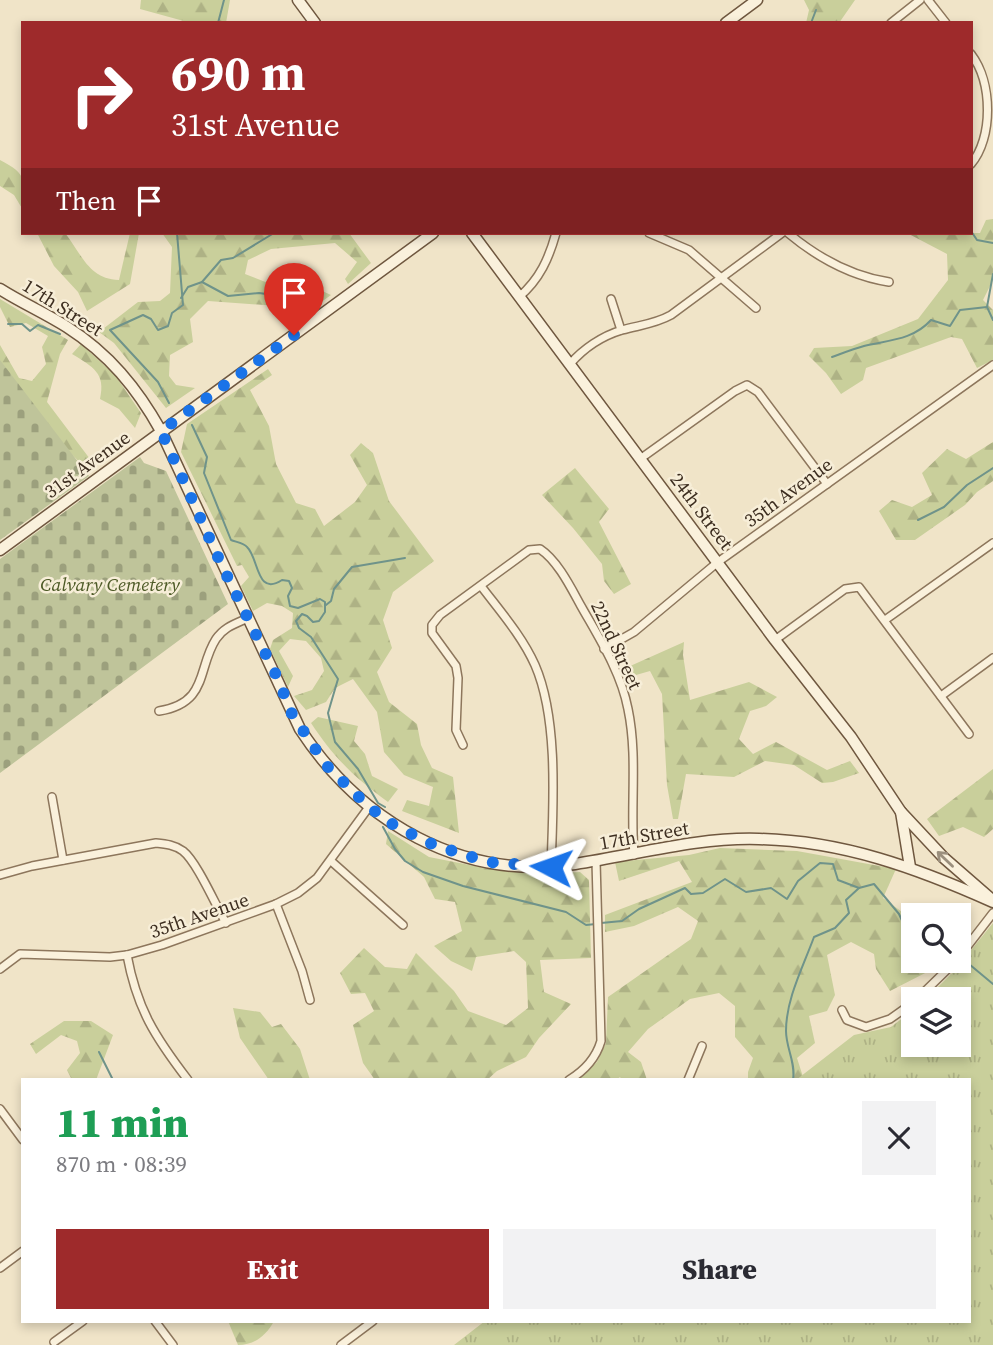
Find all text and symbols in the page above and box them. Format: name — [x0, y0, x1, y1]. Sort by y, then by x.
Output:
text: 690 m — [171, 39, 306, 106]
icon: right — [56, 49, 147, 140]
text: 31st Avenue — [171, 103, 340, 147]
icon: arrive — [130, 182, 168, 220]
text: Then — [56, 183, 116, 219]
pin — [264, 263, 324, 335]
street label: 17th Street — [18, 272, 109, 342]
icon: arrive — [275, 274, 313, 312]
street label: 31st Avenue — [39, 424, 135, 504]
street label: 35th Avenue — [739, 451, 837, 533]
street label: 24th Street — [664, 467, 740, 555]
park label: Calvary Cemetery — [40, 571, 181, 597]
street label: 22nd Street — [585, 597, 649, 694]
street label: 17th Street — [597, 814, 691, 856]
position arrow — [514, 830, 588, 904]
one-way arrow — [937, 850, 954, 867]
street label: 35th Avenue — [146, 886, 252, 944]
map controls — [901, 903, 971, 1057]
button: search — [901, 903, 971, 973]
button: layers — [901, 987, 971, 1057]
text: 11 min — [56, 1093, 189, 1151]
button: close — [862, 1101, 936, 1175]
text: 870 m · 08:39 — [56, 1148, 187, 1180]
button: Exit — [56, 1229, 489, 1309]
button: Share — [503, 1229, 936, 1309]

